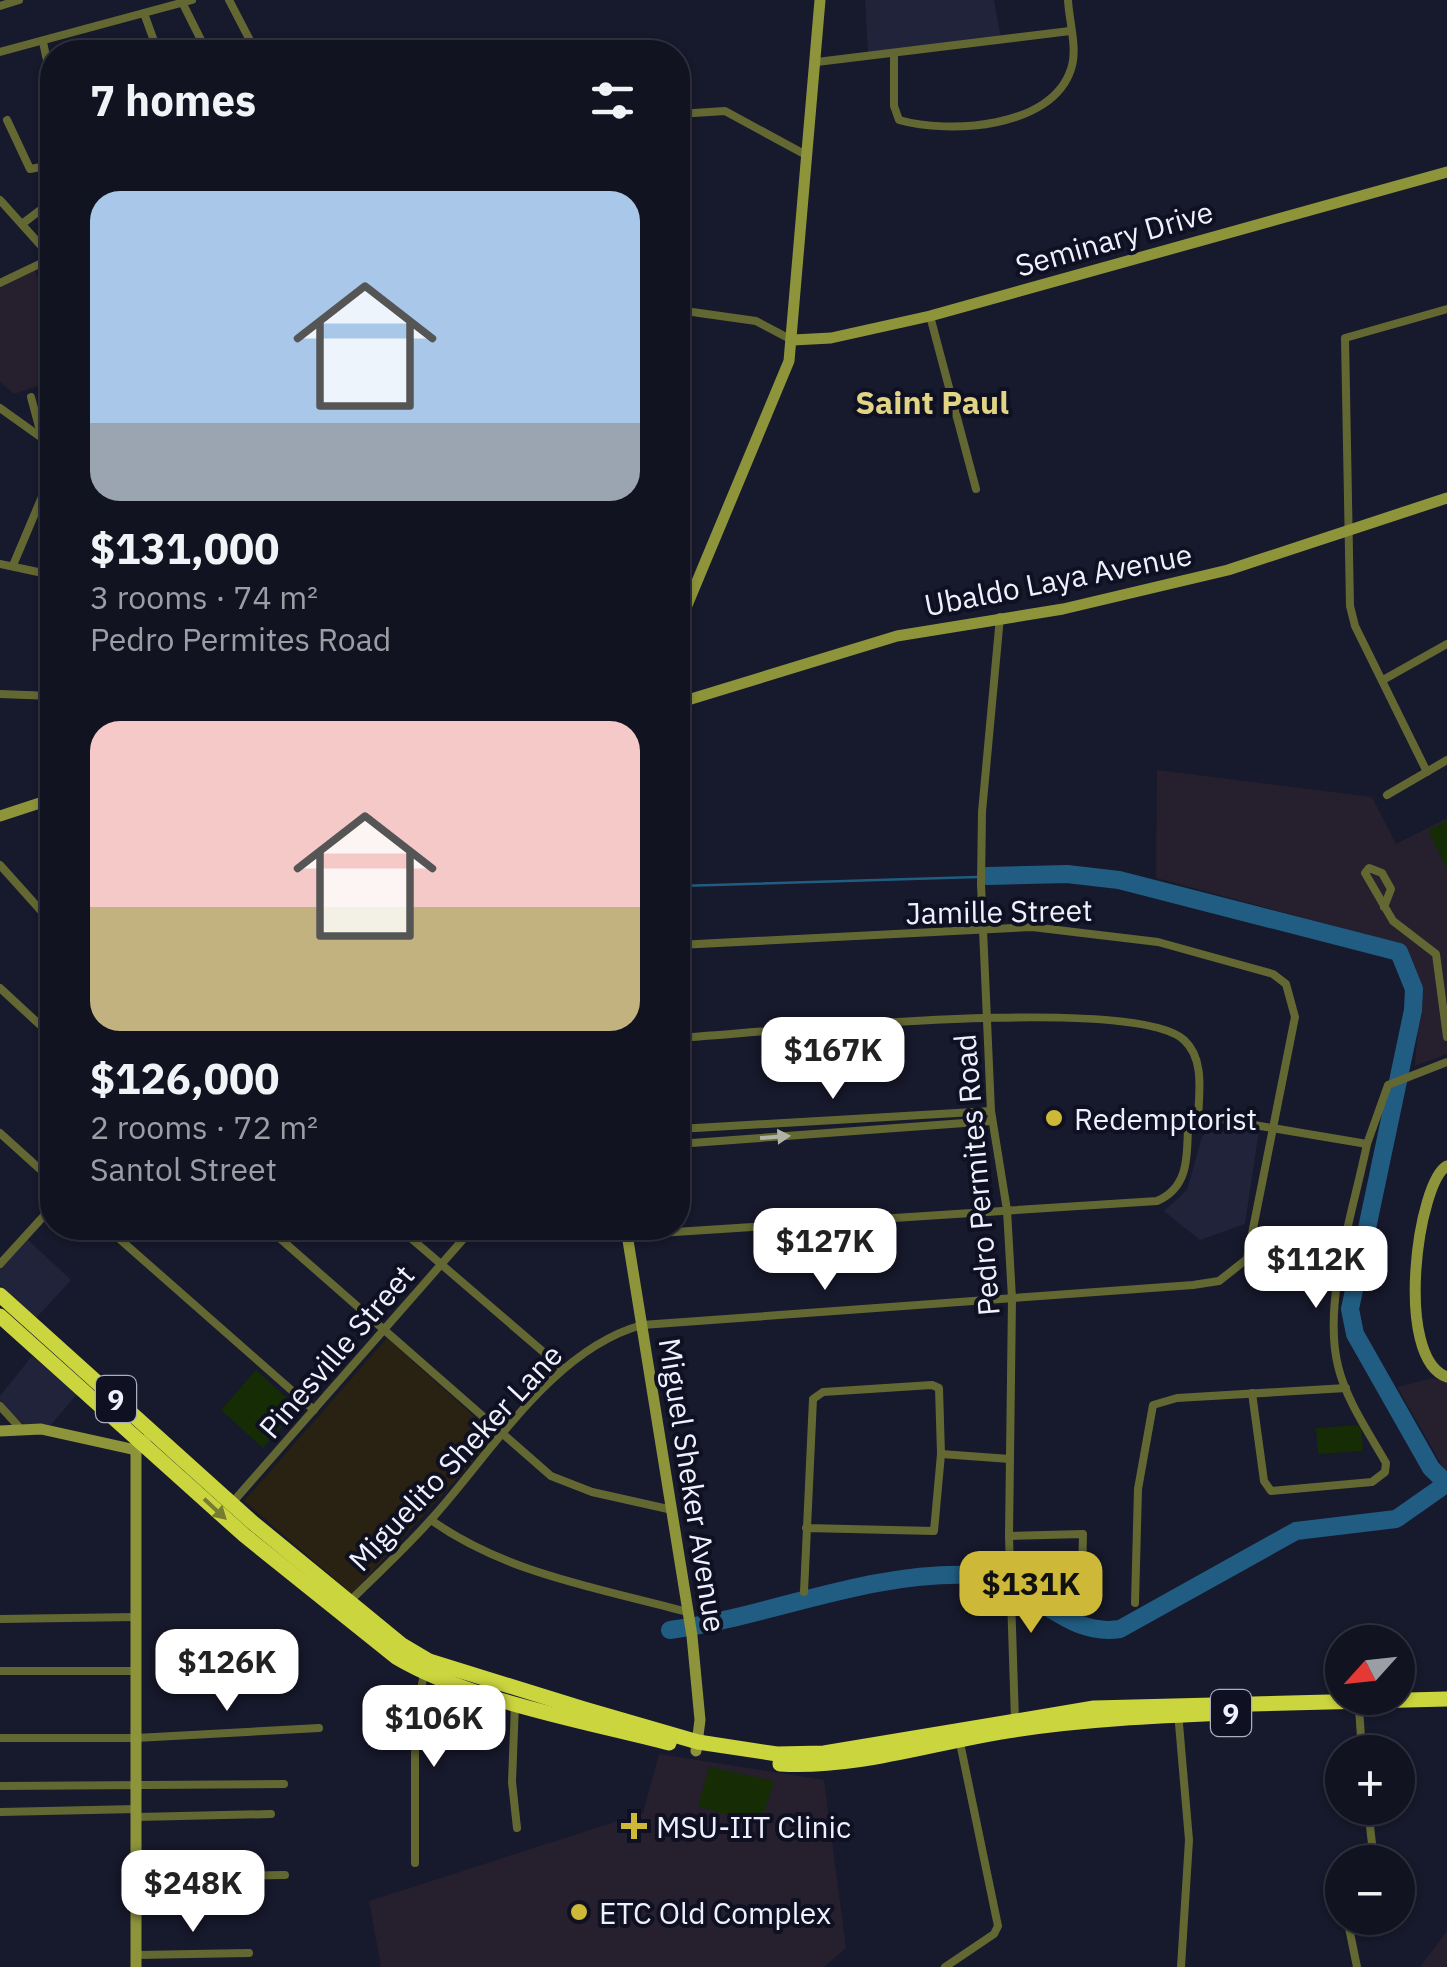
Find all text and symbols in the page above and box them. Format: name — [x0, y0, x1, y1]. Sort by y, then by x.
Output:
text: 7 homes — [90, 73, 256, 128]
icon: filters — [585, 73, 640, 128]
street label: Seminary Drive — [1011, 191, 1217, 285]
icon: home — [275, 256, 455, 436]
district label: Saint Paul — [855, 381, 1009, 423]
text: $131,000 — [90, 521, 279, 576]
street label: Ubaldo Laya Avenue — [921, 534, 1195, 624]
text: 3 rooms · 74 m² — [90, 576, 318, 618]
text: Pedro Permites Road — [90, 618, 391, 660]
icon: home — [275, 786, 455, 966]
street label: Jamille Street — [905, 890, 1093, 932]
pin: $167K — [763, 1017, 903, 1102]
text: $167K — [783, 1028, 883, 1070]
street label: Pedro Permites Road — [944, 1033, 1008, 1317]
text: $126,000 — [90, 1051, 279, 1106]
place label: Redemptorist — [1074, 1099, 1257, 1138]
text: 2 rooms · 72 m² — [90, 1106, 318, 1148]
marker: Redemptorist — [1043, 1107, 1065, 1129]
one-way arrow — [759, 1129, 791, 1145]
text: Santol Street — [90, 1148, 277, 1190]
pin: $127K — [755, 1208, 895, 1293]
text: $127K — [775, 1219, 875, 1261]
pin: $112K — [1246, 1226, 1386, 1311]
text: $112K — [1266, 1237, 1366, 1279]
street label: Pinesville Street — [250, 1256, 422, 1446]
street label: Miguelito Sheker Lane — [340, 1335, 570, 1579]
street label: Miguel Sheker Avenue — [650, 1335, 736, 1635]
road number: 9 — [96, 1376, 136, 1422]
one-way arrow — [203, 1497, 227, 1520]
pin: $131K — [961, 1551, 1101, 1636]
text: $131K — [981, 1562, 1081, 1604]
north arrow — [1325, 1625, 1415, 1715]
map controls — [1325, 1625, 1415, 1935]
pin: $126K — [157, 1629, 297, 1714]
text: $126K — [177, 1640, 277, 1682]
pin: $106K — [364, 1685, 504, 1770]
road number: 9 — [1211, 1690, 1251, 1736]
text: $106K — [384, 1696, 484, 1738]
button: + — [1325, 1735, 1415, 1825]
place label: MSU-IIT Clinic — [656, 1807, 851, 1846]
marker: MSU-IIT Clinic — [621, 1813, 647, 1839]
button: − — [1325, 1845, 1415, 1935]
pin: $248K — [123, 1850, 263, 1935]
text: $248K — [143, 1861, 243, 1903]
place label: ETC Old Complex — [599, 1893, 831, 1932]
marker: ETC Old Complex — [568, 1901, 590, 1923]

